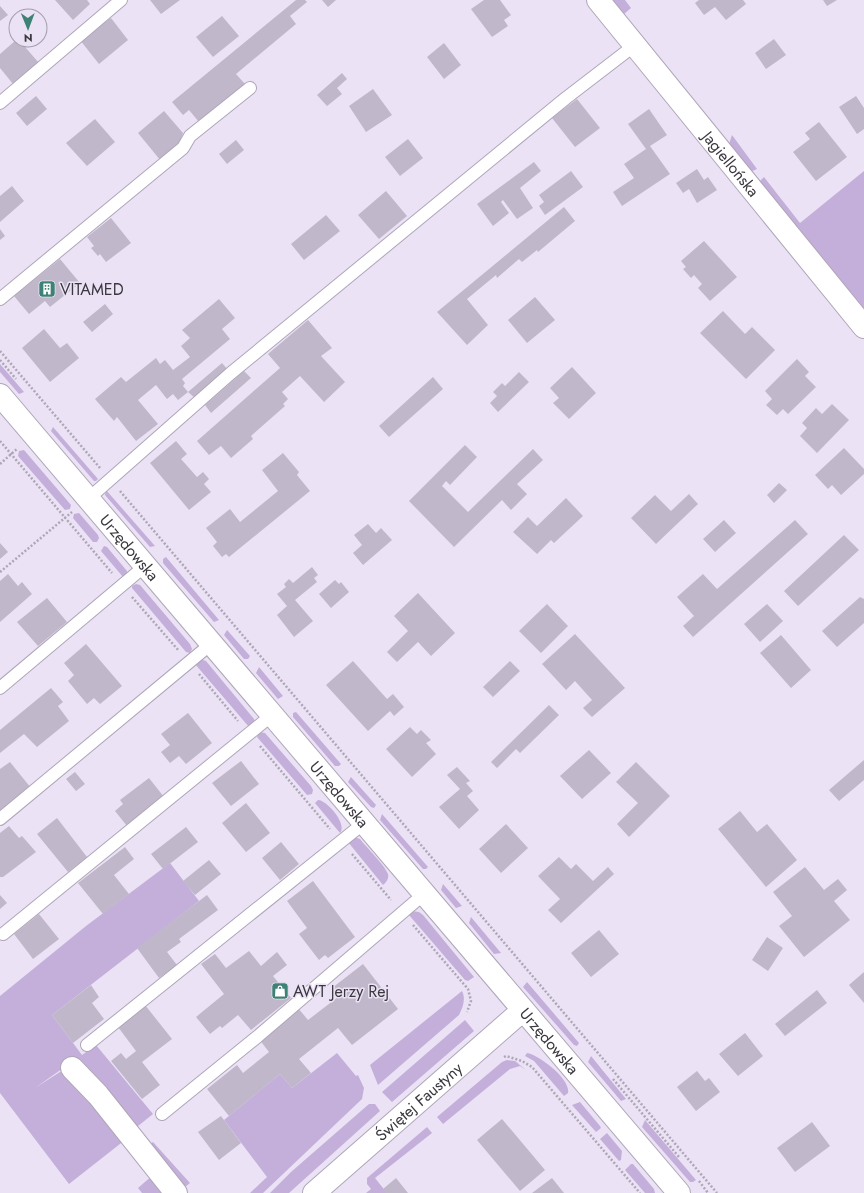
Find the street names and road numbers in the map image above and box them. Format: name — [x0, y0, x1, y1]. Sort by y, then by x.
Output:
street label: Jagiellońska — [696, 125, 765, 202]
street label: Urzędowska — [94, 509, 164, 586]
street label: Urzędowska — [304, 756, 374, 833]
street label: Urzędowska — [514, 1003, 584, 1080]
street label: Świętej Faustyny — [370, 1057, 468, 1146]

